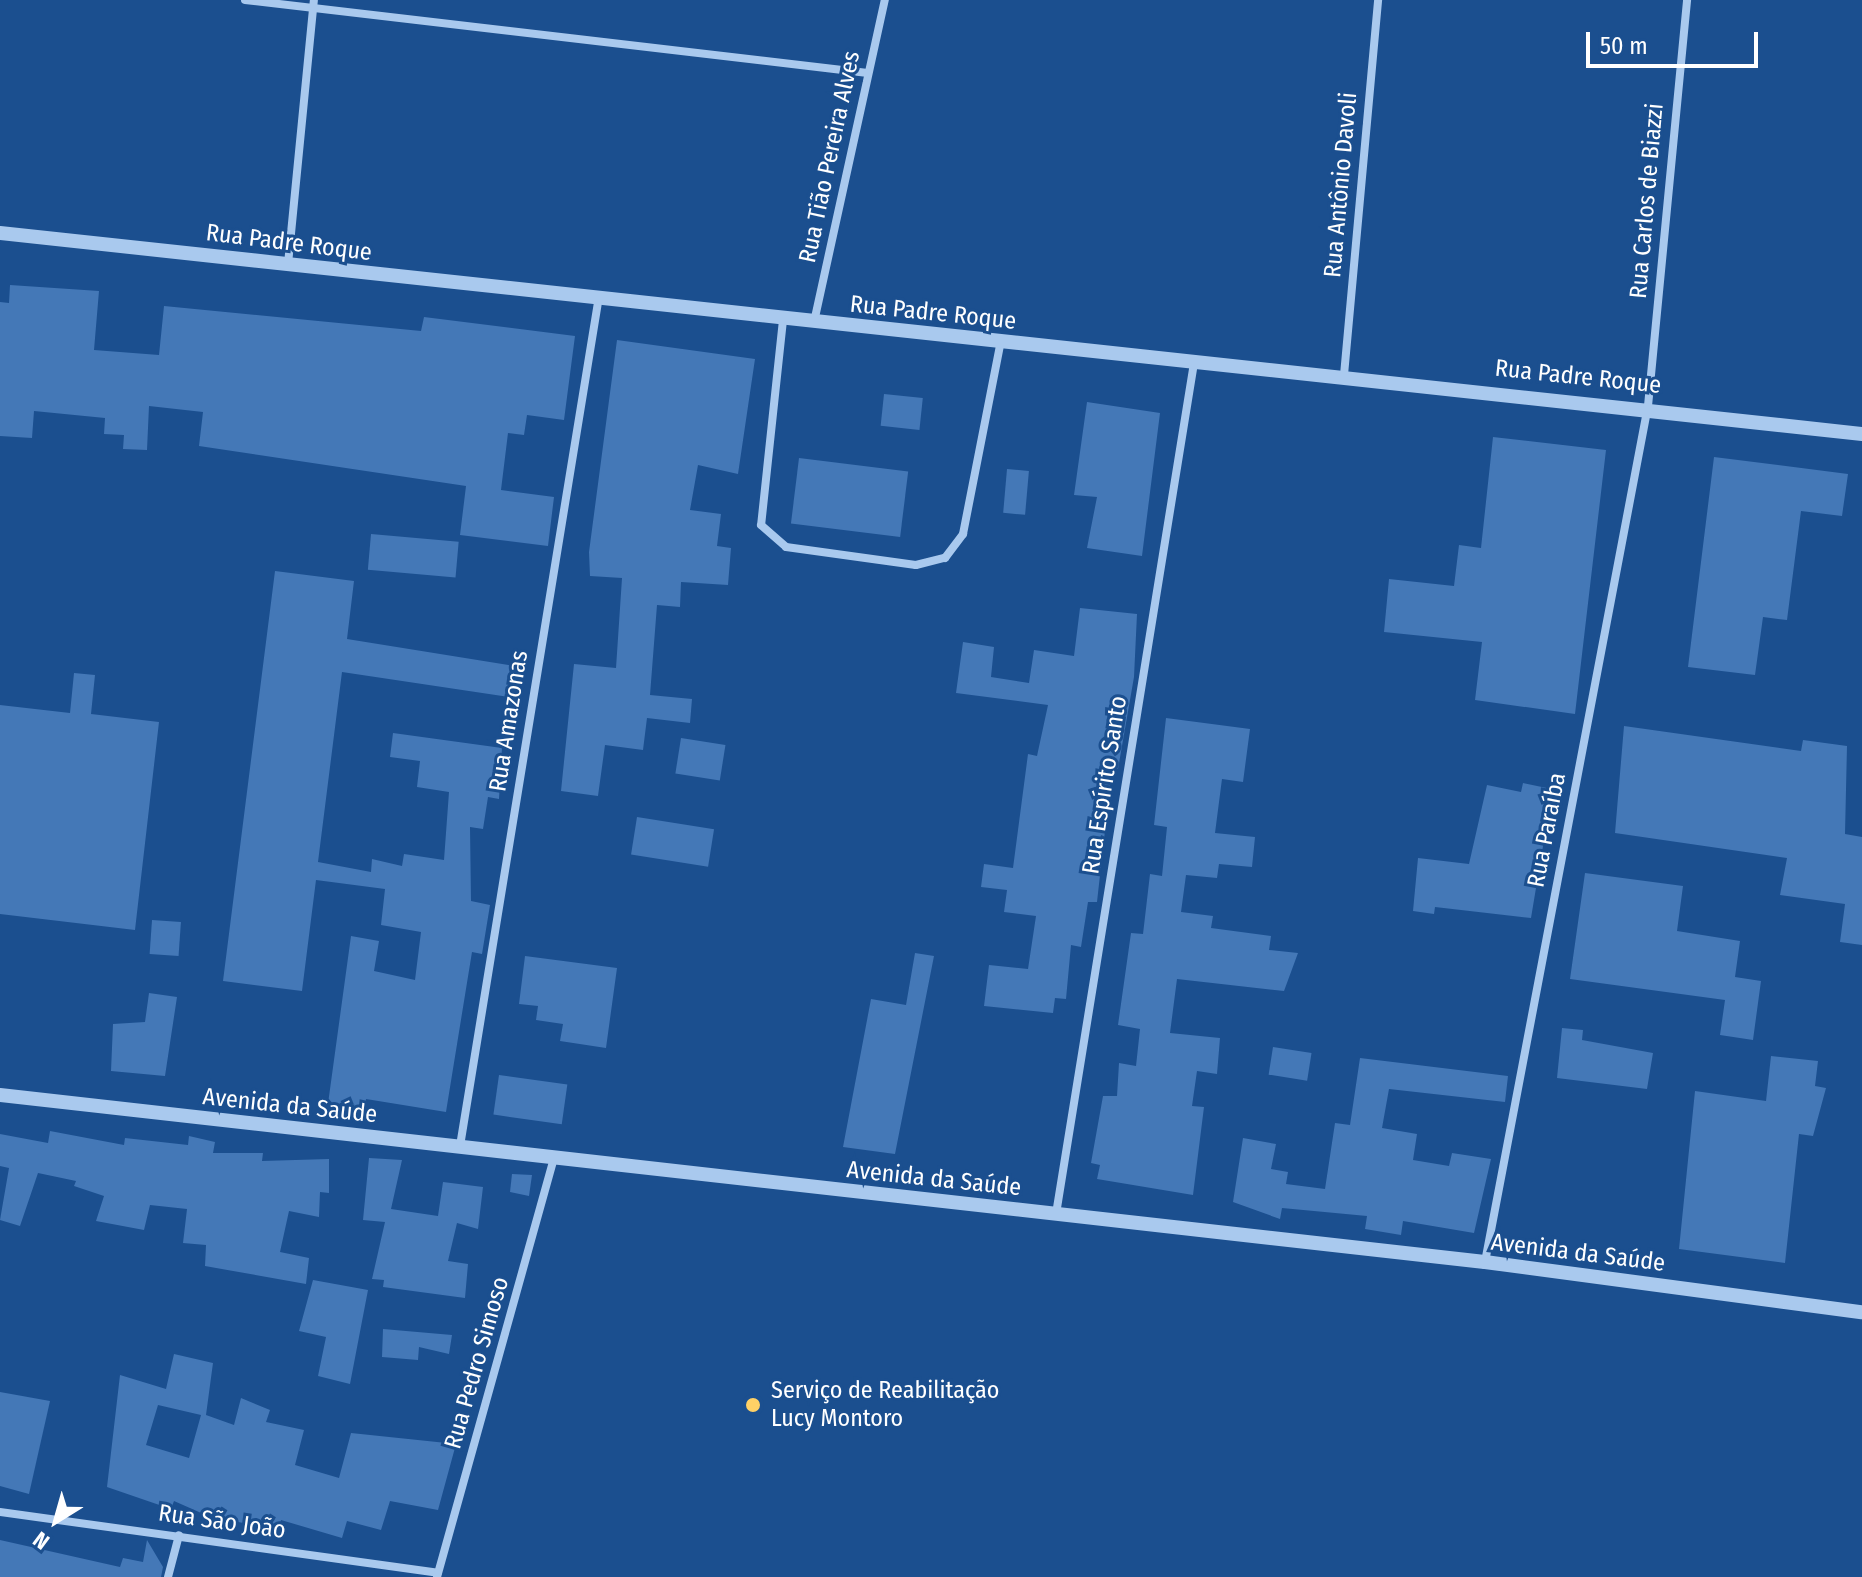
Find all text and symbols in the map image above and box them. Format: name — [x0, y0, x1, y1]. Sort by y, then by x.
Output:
scale bar — [1590, 16, 1762, 66]
text: 50 m — [1600, 32, 1648, 60]
street label: Rua Tião Pereira Alves — [793, 48, 867, 266]
street label: Rua Antônio Davoli — [1319, 91, 1363, 279]
street label: Rua Carlos de Biazzi — [1624, 102, 1670, 300]
street label: Rua Padre Roque — [204, 219, 374, 267]
street label: Rua Padre Roque — [849, 290, 1017, 336]
street label: Rua Padre Roque — [1494, 354, 1662, 400]
street label: Rua Amazonas — [484, 648, 534, 794]
street label: Rua Espírito Santo — [1077, 694, 1133, 876]
street label: Rua Paraíba — [1522, 770, 1572, 890]
street label: Avenida da Saúde — [201, 1083, 379, 1129]
street label: Avenida da Saúde — [845, 1156, 1023, 1202]
street label: Avenida da Saúde — [1489, 1228, 1667, 1278]
street label: Rua Pedro Simoso — [439, 1274, 515, 1452]
place label: Serviço de Reabilitação Lucy Montoro — [771, 1377, 999, 1433]
marker: Serviço de Reabilitação Lucy Montoro — [742, 1394, 764, 1416]
north arrow — [16, 1481, 96, 1561]
street label: Rua São João — [156, 1499, 288, 1545]
text: N — [28, 1526, 55, 1555]

